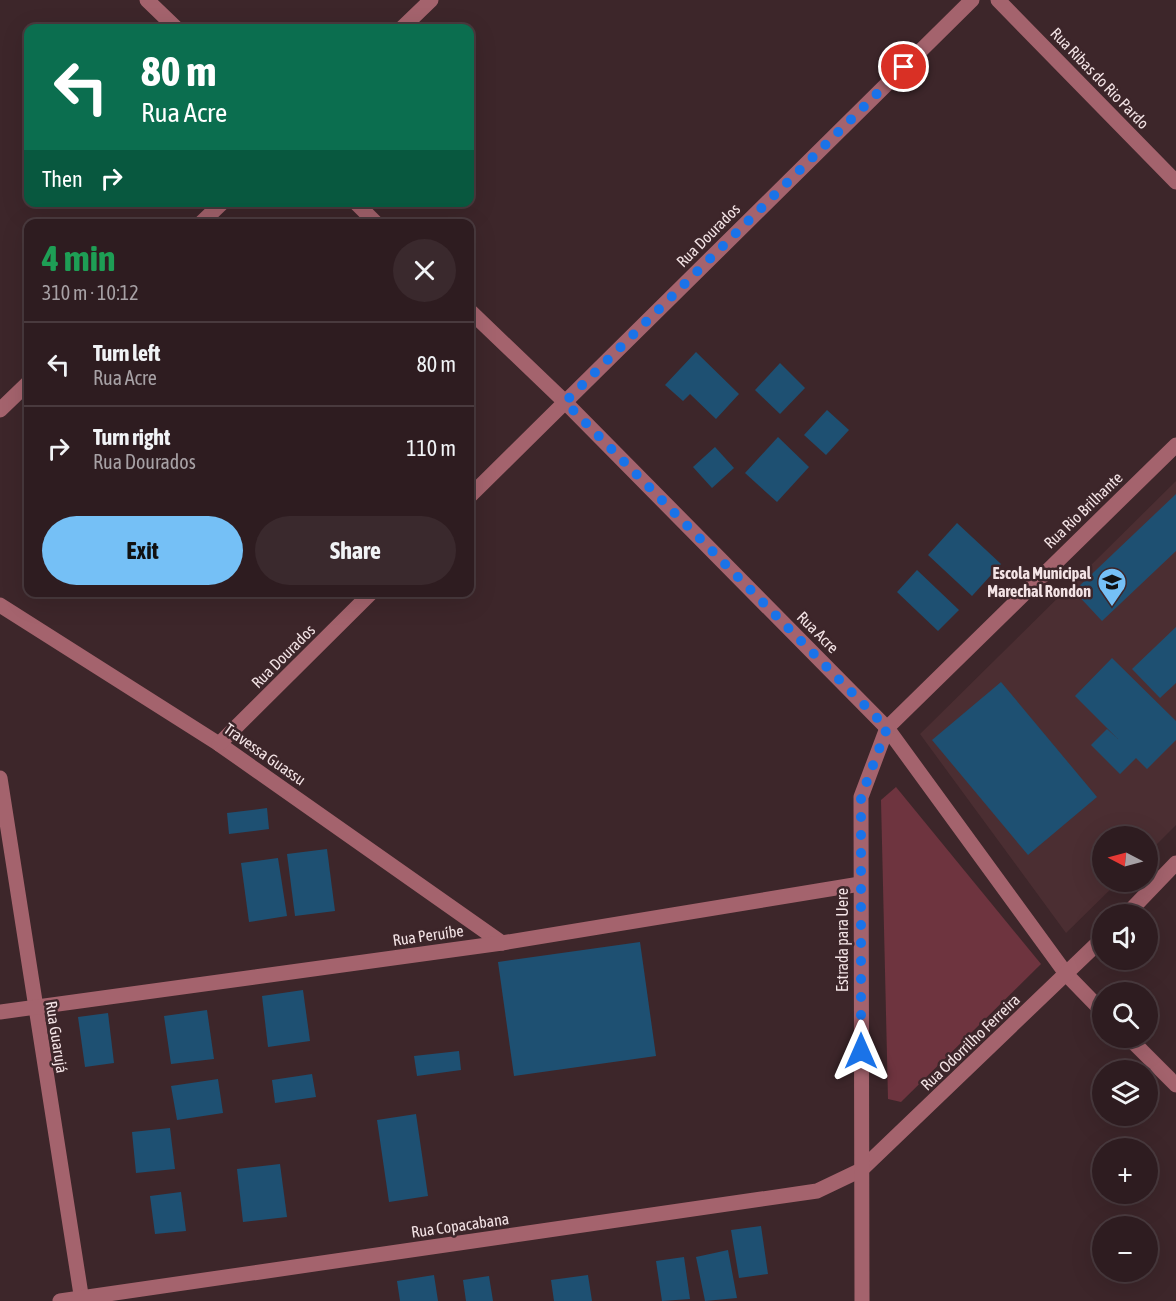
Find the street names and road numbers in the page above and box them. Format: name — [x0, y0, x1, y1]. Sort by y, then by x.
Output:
street label: Rua Ribas do Rio Pardo — [1047, 24, 1153, 132]
street label: Rua Dourados — [673, 199, 744, 270]
street label: Rua Rio Brilhante — [1040, 468, 1126, 552]
street label: Rua Acre — [794, 608, 842, 656]
street label: Rua Dourados — [248, 620, 319, 691]
street label: Travessa Guassu — [221, 719, 309, 789]
street label: Estrada para Uere — [833, 888, 852, 992]
street label: Rua Peruíbe — [391, 921, 465, 949]
street label: Rua Odorrilho Ferreira — [917, 990, 1023, 1094]
street label: Rua Guarujá — [41, 1000, 72, 1074]
street label: Rua Copacabana — [410, 1209, 510, 1242]

